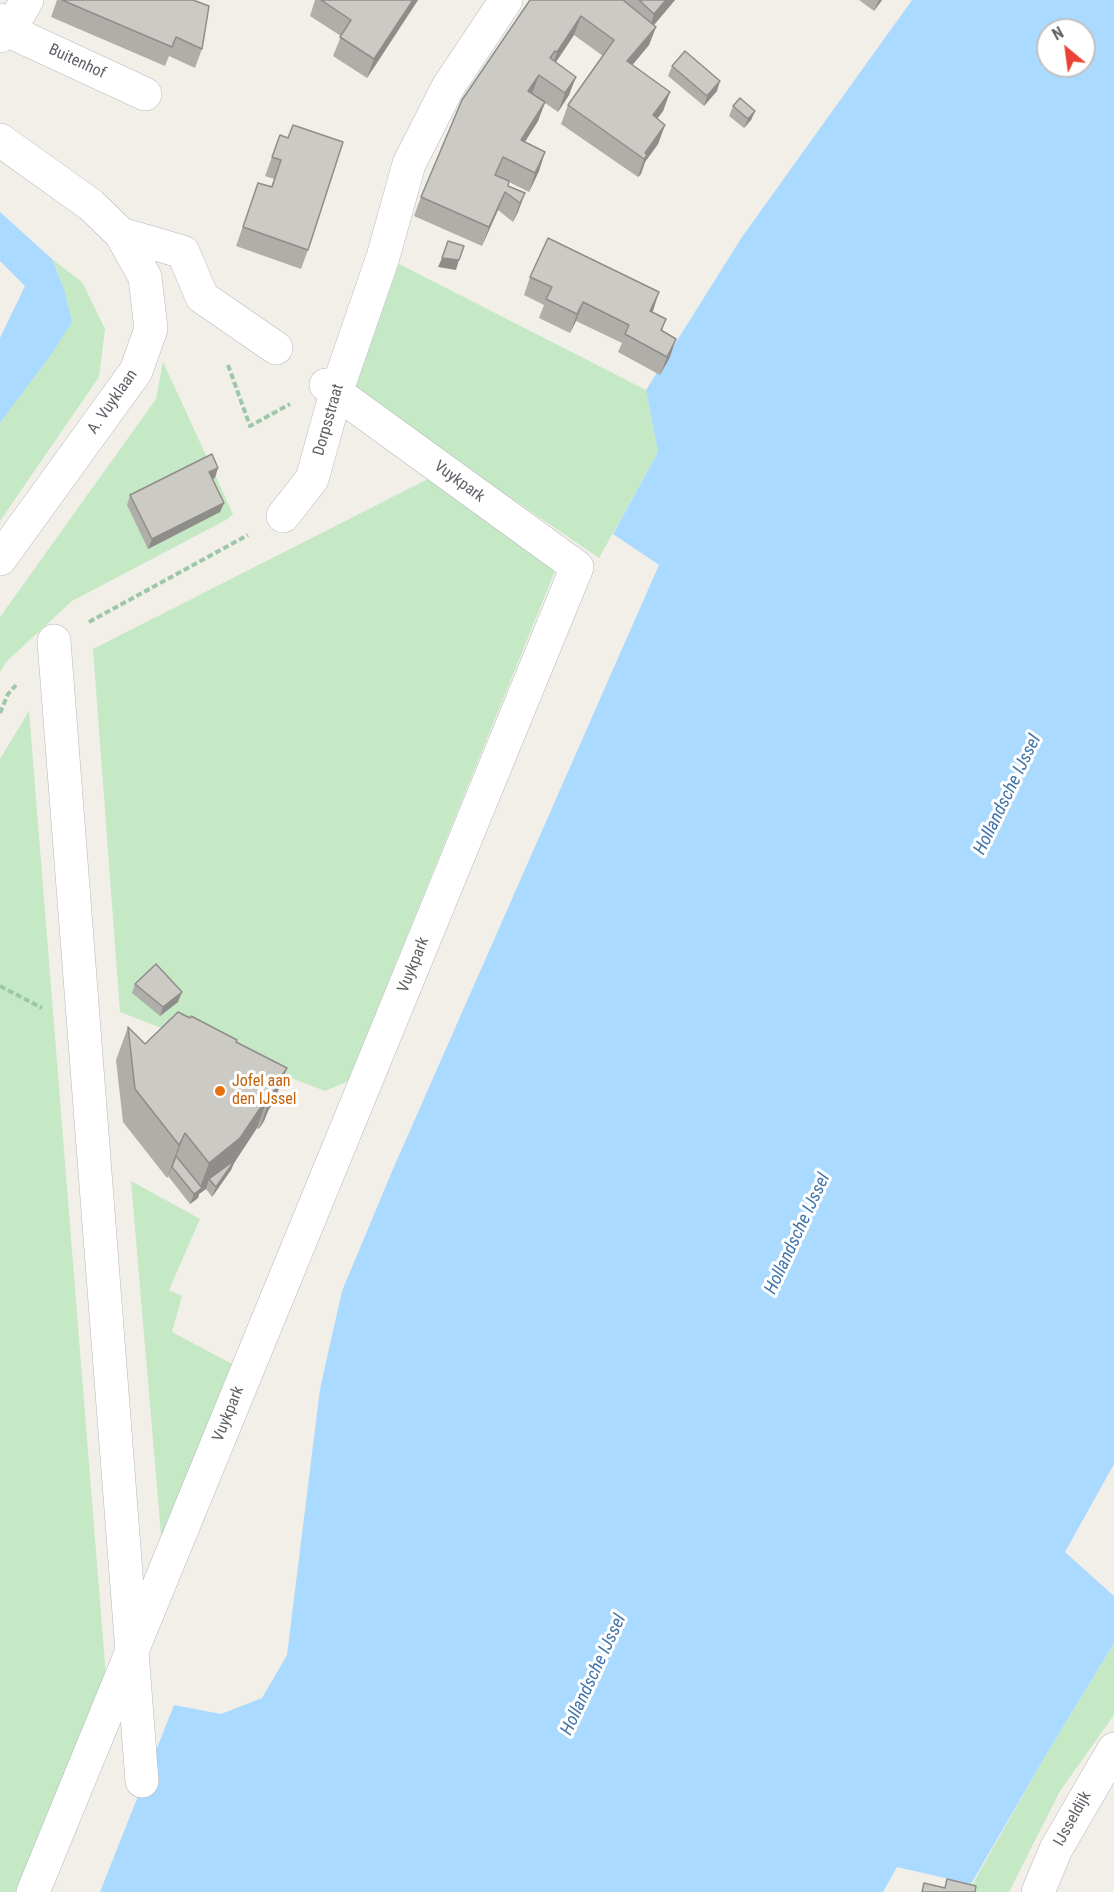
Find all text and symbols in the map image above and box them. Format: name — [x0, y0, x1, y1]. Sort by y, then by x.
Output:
north arrow — [1036, 18, 1096, 78]
text: N — [1049, 23, 1067, 44]
street label: Buitenhof — [45, 40, 109, 84]
street label: A. Vuyklaan — [84, 366, 142, 438]
street label: Dorpsstraat — [310, 382, 348, 458]
street label: Vuykpark — [430, 457, 488, 507]
water label: Hollandsche IJssel — [970, 732, 1046, 858]
street label: Vuykpark — [394, 935, 434, 995]
place label: Jofel aan den IJssel — [232, 1072, 296, 1110]
marker: Jofel aan den IJssel — [213, 1084, 227, 1098]
water label: Hollandsche IJssel — [761, 1170, 835, 1298]
street label: Vuykpark — [209, 1384, 249, 1444]
water label: Hollandsche IJssel — [557, 1611, 631, 1739]
street label: IJsseldijk — [1050, 1788, 1096, 1850]

